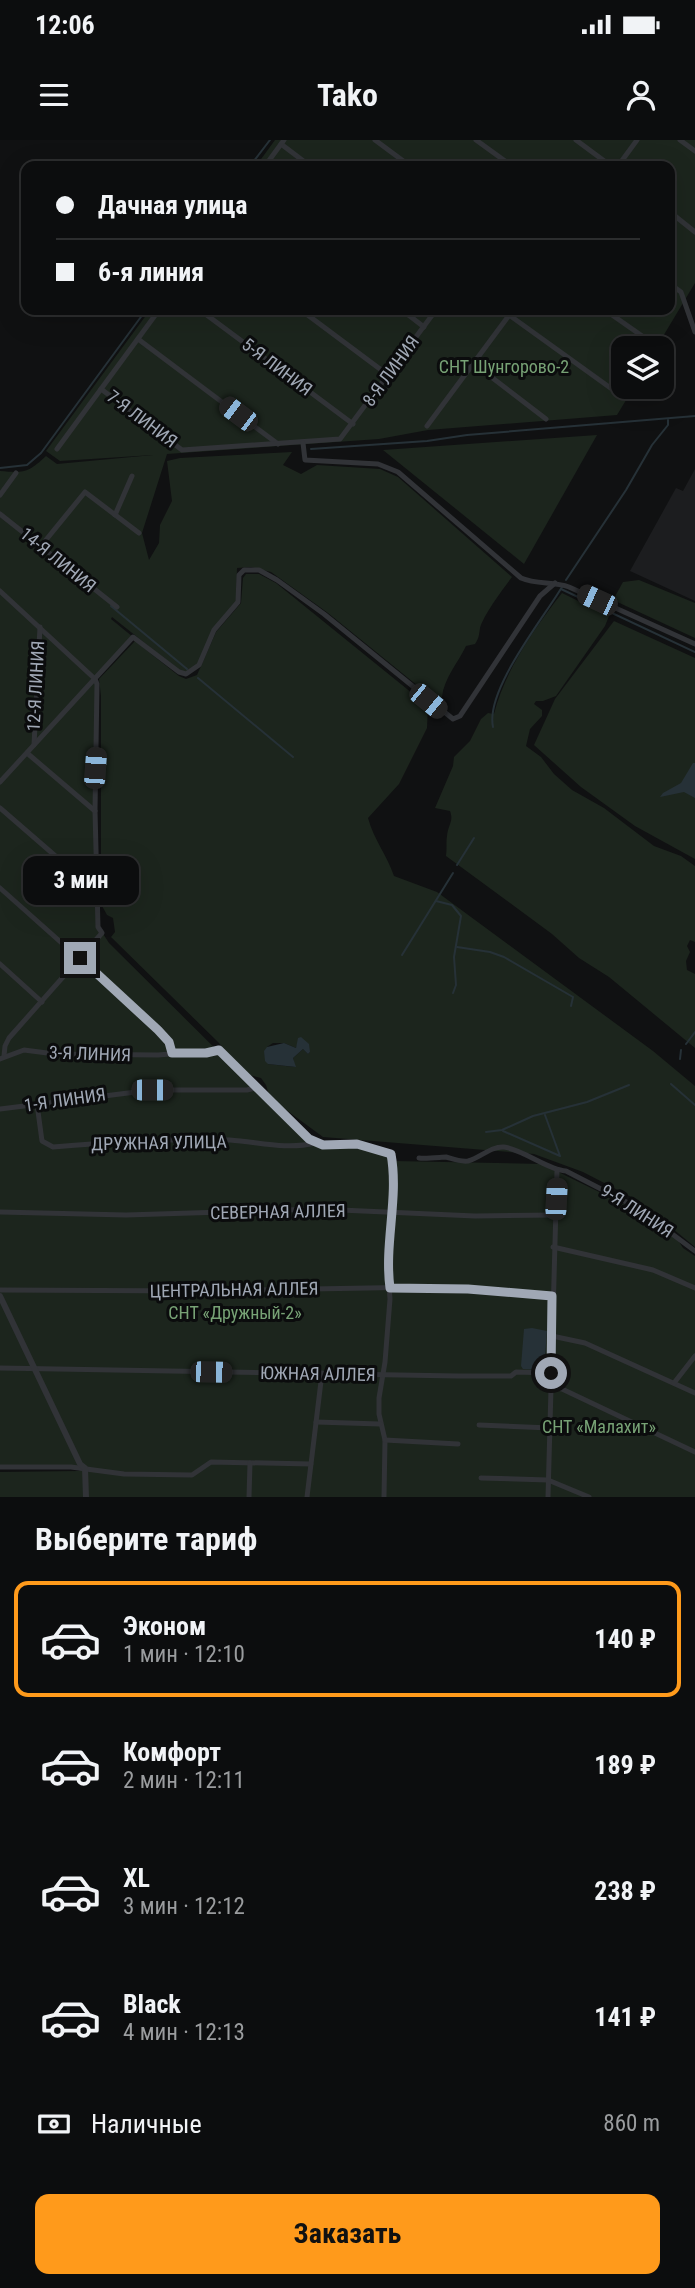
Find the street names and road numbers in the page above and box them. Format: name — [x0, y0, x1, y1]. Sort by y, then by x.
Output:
street label: 8-Я ЛИНИЯ — [358, 331, 423, 410]
street label: 5-Я ЛИНИЯ — [238, 333, 316, 400]
street label: 7-Я ЛИНИЯ — [103, 385, 181, 452]
street label: 14-Я ЛИНИЯ — [16, 523, 100, 596]
street label: 12-Я ЛИНИЯ — [23, 640, 48, 732]
street label: 3-Я ЛИНИЯ — [49, 1042, 132, 1065]
street label: 1-Я ЛИНИЯ — [23, 1083, 107, 1116]
street label: ДРУЖНАЯ УЛИЦА — [91, 1131, 228, 1154]
street label: 9-Я ЛИНИЯ — [597, 1179, 678, 1242]
street label: СЕВЕРНАЯ АЛЛЕЯ — [210, 1200, 346, 1223]
street label: ЦЕНТРАЛЬНАЯ АЛЛЕЯ — [149, 1278, 319, 1301]
street label: ЮЖНАЯ АЛЛЕЯ — [260, 1362, 376, 1385]

